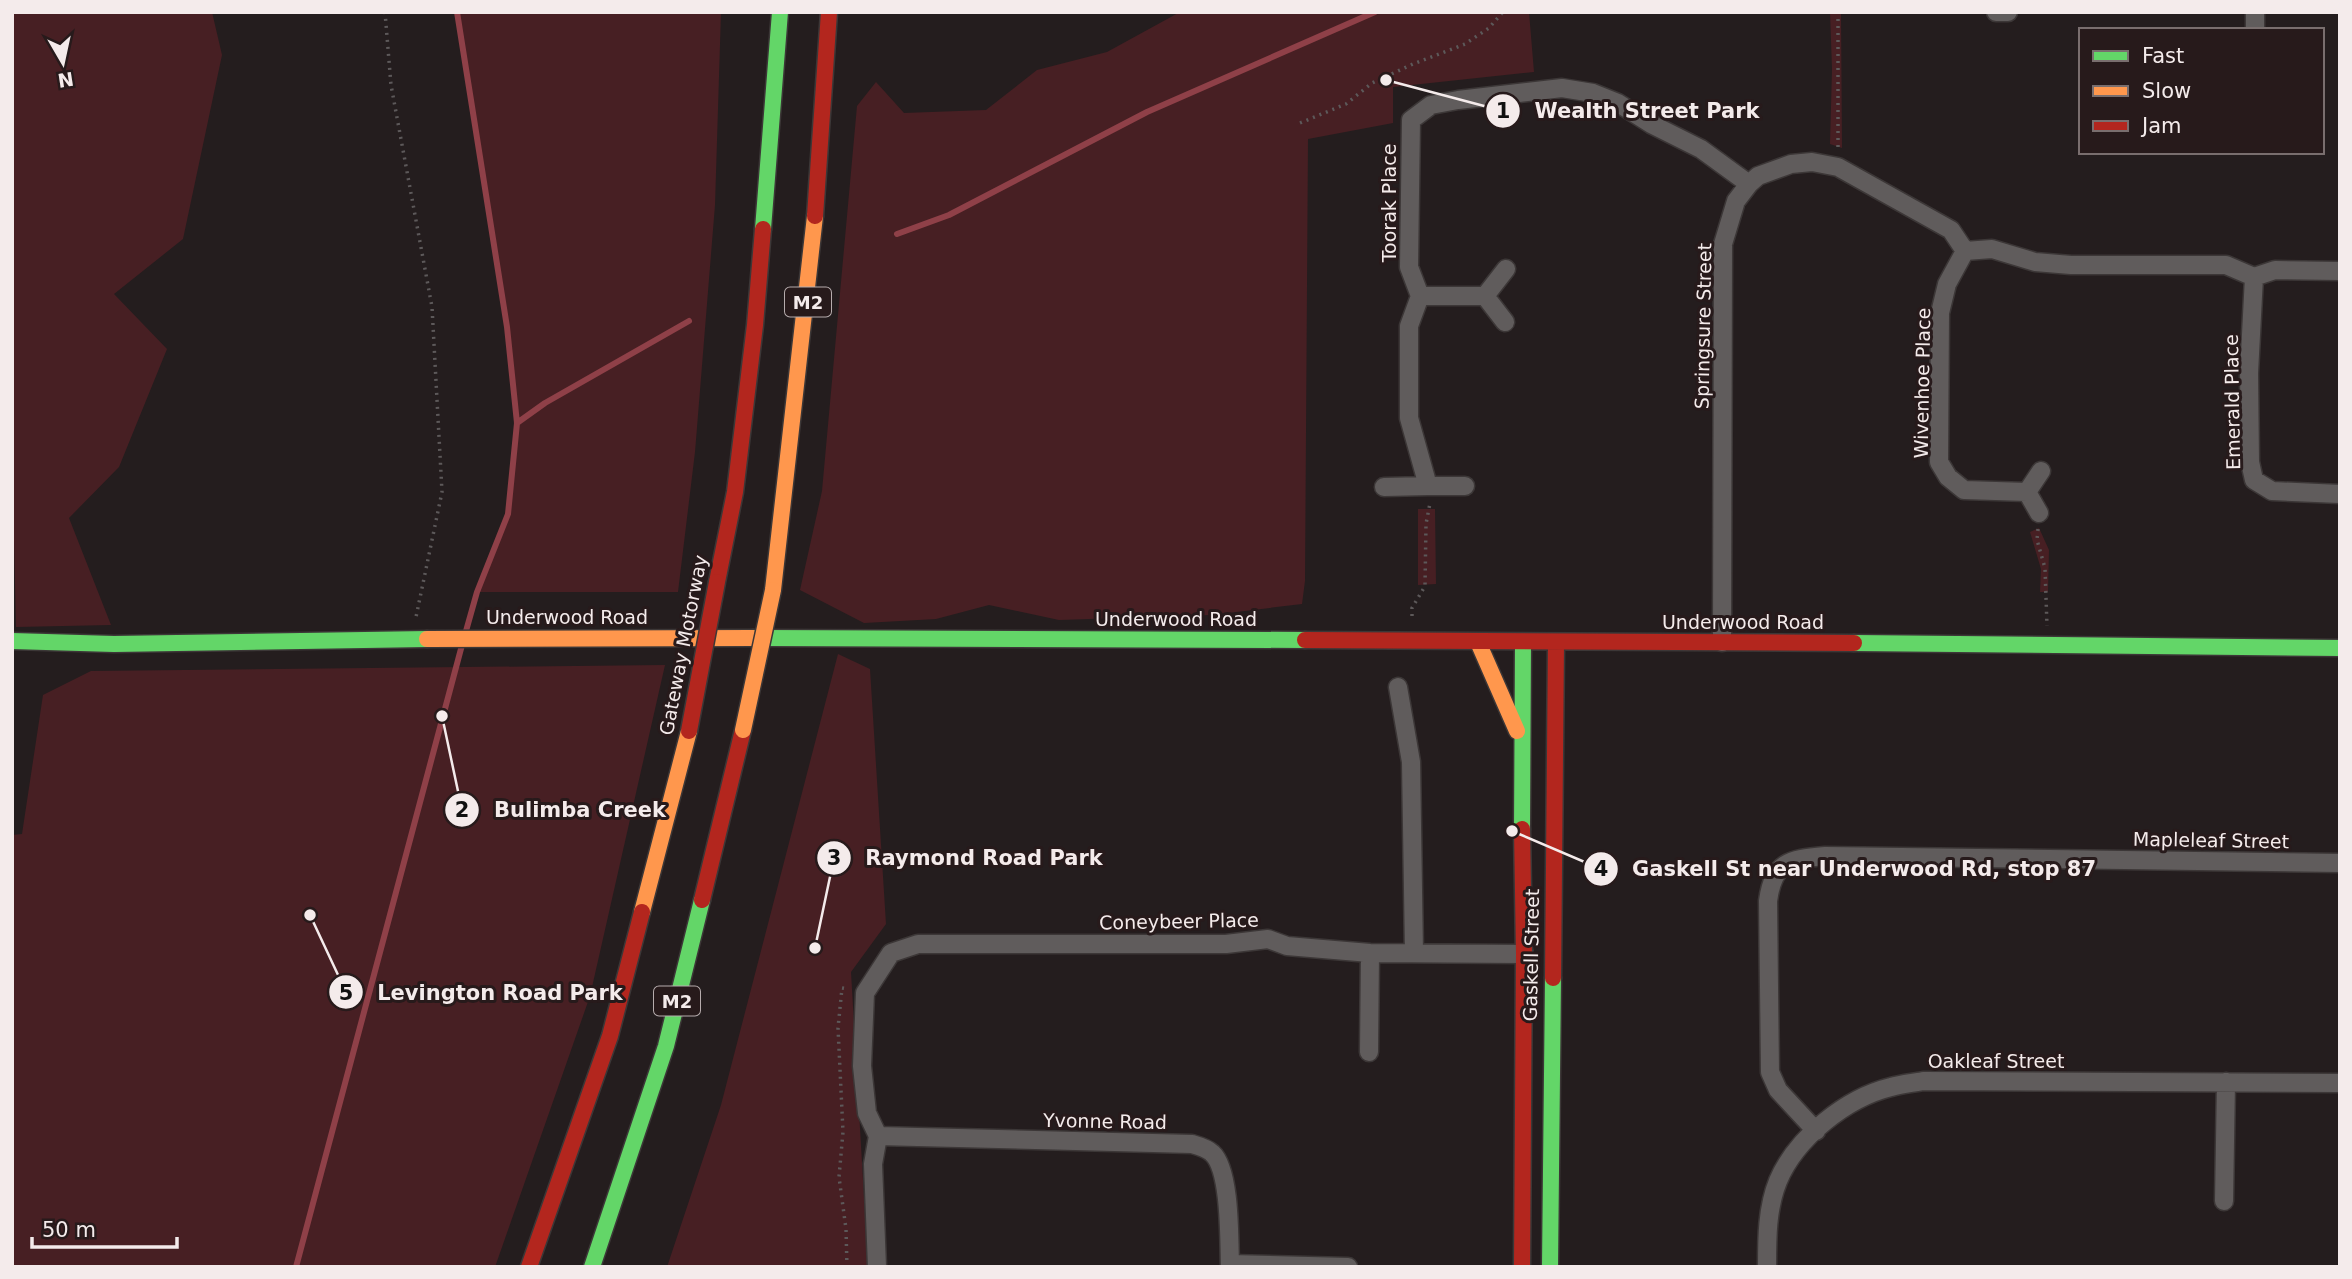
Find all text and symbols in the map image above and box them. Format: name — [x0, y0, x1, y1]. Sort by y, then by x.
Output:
north arrow — [28, 28, 98, 98]
legend — [2079, 28, 2324, 154]
text: Fast — [2142, 44, 2184, 68]
text: N — [56, 68, 75, 92]
text: Slow — [2142, 79, 2191, 103]
callout: Wealth Street Park — [1486, 90, 1774, 132]
text: 1 — [1496, 99, 1510, 123]
text: Wealth Street Park — [1534, 99, 1761, 123]
text: Jam — [2140, 114, 2182, 138]
street label: Toorak Place — [1378, 144, 1400, 263]
street label: Springsure Street — [1691, 243, 1715, 409]
road number: M2 — [785, 288, 831, 316]
street label: Wivenhoe Place — [1910, 308, 1934, 458]
street label: Emerald Place — [2220, 334, 2244, 470]
street label: Gateway Motorway — [655, 553, 711, 737]
street label: Underwood Road — [486, 606, 648, 628]
street label: Underwood Road — [1095, 608, 1257, 630]
street label: Underwood Road — [1662, 611, 1824, 633]
callout: Bulimba Creek — [445, 789, 679, 831]
text: 2 — [455, 798, 469, 822]
text: Bulimba Creek — [494, 798, 667, 822]
street label: Mapleleaf Street — [2133, 828, 2289, 852]
callout: Raymond Road Park — [816, 837, 1117, 879]
text: 3 — [827, 846, 841, 870]
text: Raymond Road Park — [865, 846, 1104, 870]
callout: Gaskell St near Underwood Rd, stop 87 — [1583, 848, 2110, 890]
text: 4 — [1594, 857, 1608, 881]
text: Gaskell St near Underwood Rd, stop 87 — [1632, 857, 2096, 881]
street label: Gaskell Street — [1519, 889, 1543, 1021]
street label: Coneybeer Place — [1099, 909, 1259, 933]
callout: Levington Road Park — [328, 971, 637, 1013]
text: 5 — [339, 981, 353, 1005]
text: Levington Road Park — [377, 981, 624, 1005]
road number: M2 — [654, 986, 700, 1016]
street label: Oakleaf Street — [1928, 1050, 2064, 1072]
street label: Yvonne Road — [1042, 1109, 1167, 1133]
scale bar — [32, 1206, 177, 1250]
text: 50 m — [42, 1218, 96, 1242]

